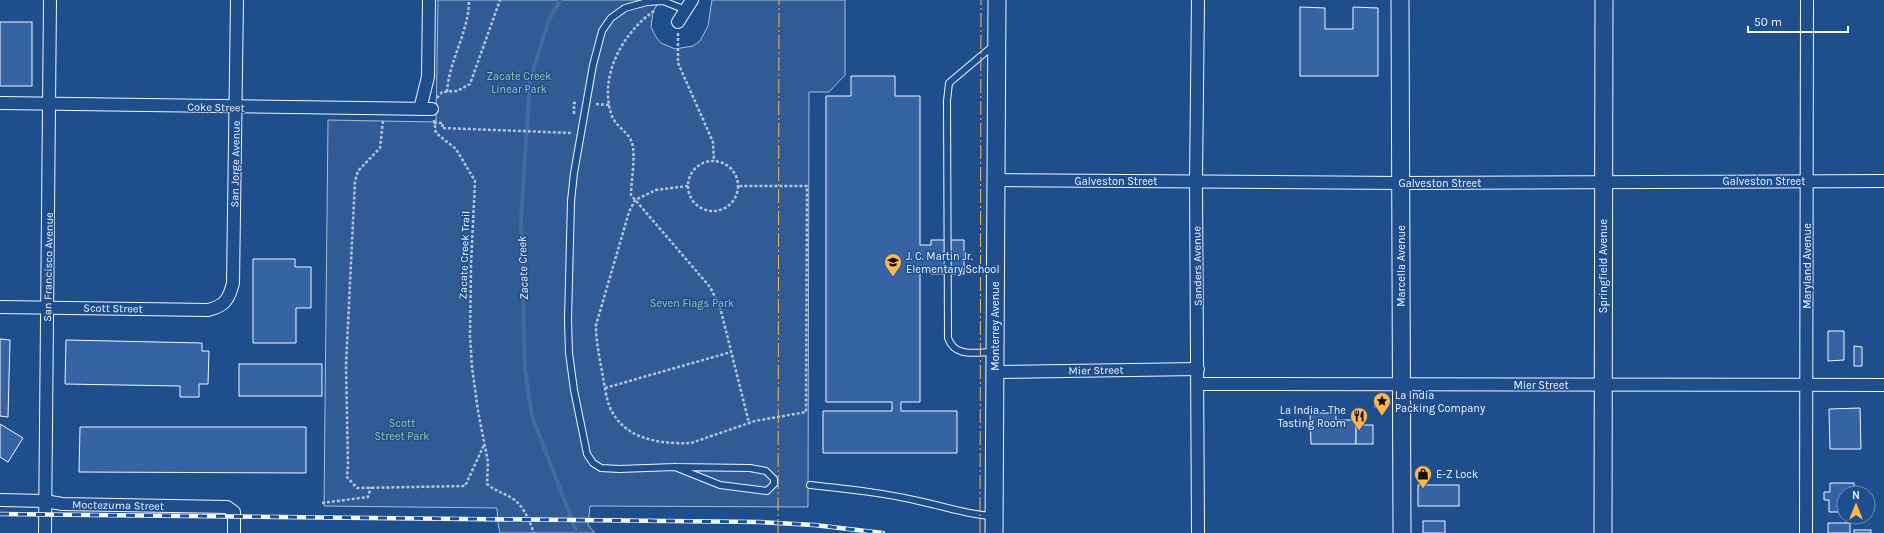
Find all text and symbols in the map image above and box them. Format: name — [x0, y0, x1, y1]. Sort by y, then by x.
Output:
scale bar — [1748, 8, 1848, 34]
text: 50 m — [1754, 15, 1782, 29]
park label: Zacate Creek Linear Park — [487, 70, 551, 96]
street label: Coke Street — [187, 100, 245, 115]
street label: San Jorge Avenue — [228, 120, 243, 208]
street label: Galveston Street — [1075, 175, 1157, 188]
street label: Galveston Street — [1723, 175, 1805, 188]
street label: Galveston Street — [1399, 177, 1481, 190]
street label: Zacate Creek Trail — [456, 211, 473, 300]
street label: San Francisco Avenue — [41, 212, 56, 322]
street label: Springfield Avenue — [1597, 219, 1610, 313]
street label: Maryland Avenue — [1801, 223, 1814, 309]
street label: Sanders Avenue — [1190, 225, 1205, 306]
street label: Marcella Avenue — [1395, 225, 1408, 307]
water label: Zacate Creek — [515, 235, 531, 300]
place label: J. C. Martin Jr. Elementary School — [906, 250, 999, 276]
school or university icon: J. C. Martin Jr. Elementary School — [883, 252, 903, 277]
street label: Monterrey Avenue — [989, 281, 1002, 371]
park label: Seven Flags Park — [650, 297, 734, 310]
street label: Scott Street — [83, 301, 143, 316]
street label: Mier Street — [1068, 364, 1124, 377]
street label: Mier Street — [1513, 379, 1569, 392]
place label: La India Packing Company — [1395, 389, 1485, 415]
place icon: La India Packing Company — [1372, 391, 1392, 416]
place label: La India - The Tasting Room — [1278, 404, 1346, 430]
restaurant icon: La India - The Tasting Room — [1349, 406, 1369, 431]
park label: Scott Street Park — [374, 417, 430, 443]
shop icon: E-Z Lock — [1413, 464, 1433, 489]
place label: E-Z Lock — [1436, 468, 1478, 481]
north arrow — [1836, 485, 1876, 525]
text: N — [1852, 489, 1860, 502]
street label: Moctezuma Street — [72, 498, 164, 513]

